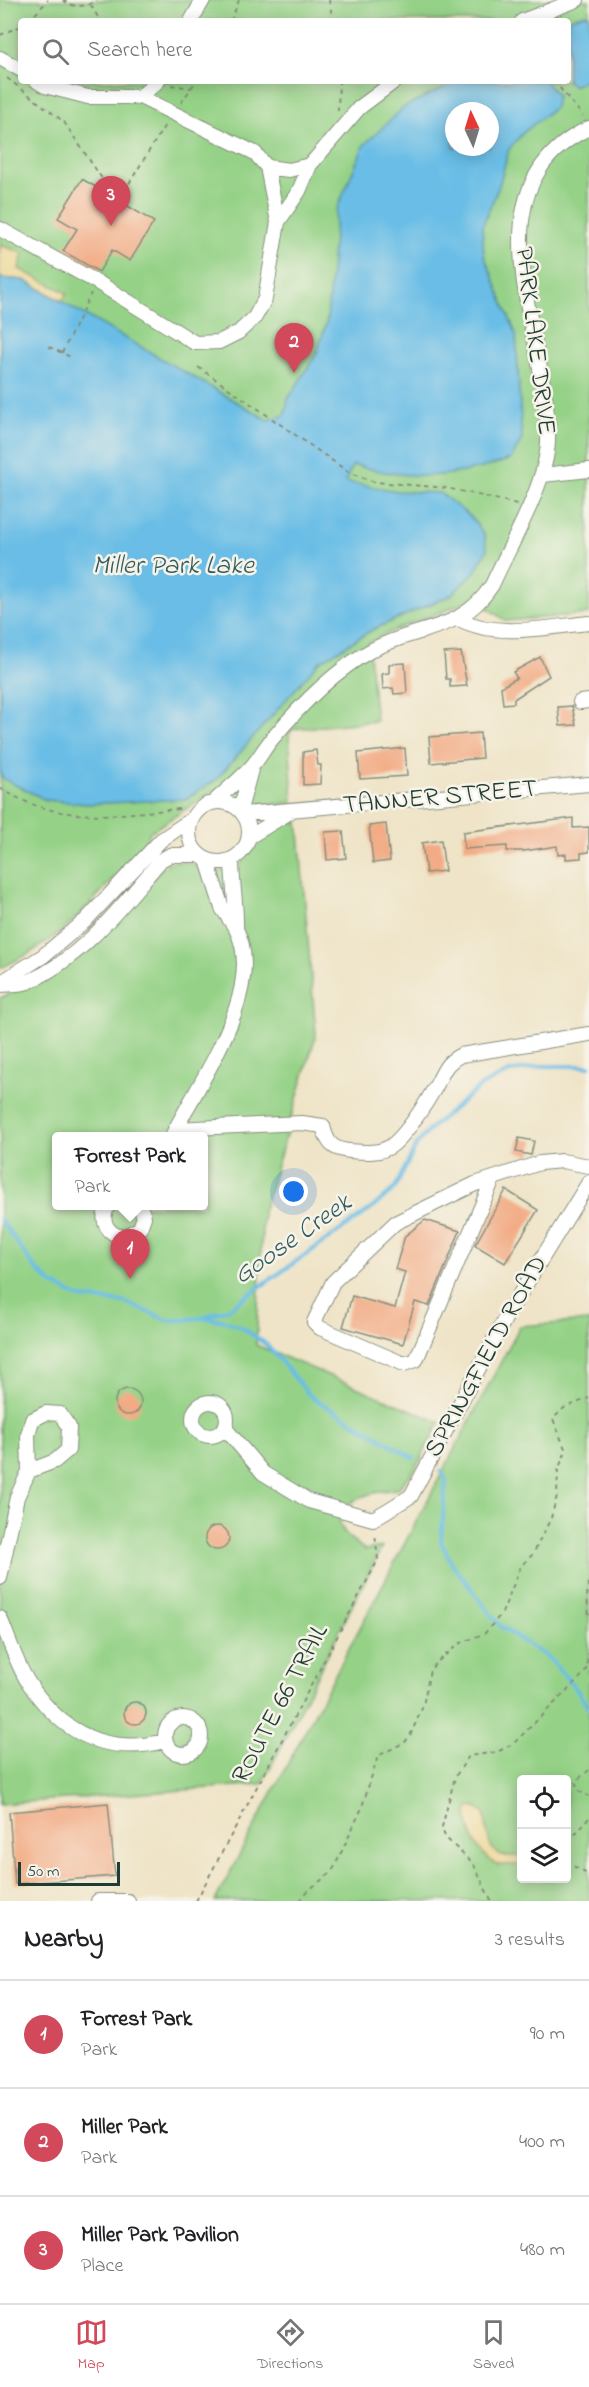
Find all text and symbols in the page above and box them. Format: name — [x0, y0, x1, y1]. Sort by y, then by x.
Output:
search box — [18, 18, 571, 84]
icon: search — [39, 35, 72, 68]
text: Search here — [87, 35, 192, 67]
north arrow — [445, 102, 499, 156]
pin: 3 — [92, 176, 130, 226]
street label: PARK LAKE DRIVE — [504, 245, 564, 437]
pin: 2 — [274, 324, 314, 373]
water label: Miller Park Lake — [92, 547, 256, 586]
street label: TANNER STREET — [341, 771, 539, 825]
popup — [52, 1132, 208, 1210]
text: Forrest Park — [74, 1141, 186, 1173]
text: Park — [74, 1173, 111, 1202]
your location — [279, 1177, 308, 1206]
water label: Goose Creek — [226, 1184, 361, 1295]
pin: 1 — [110, 1230, 150, 1279]
street label: SPRINGFIELD ROAD — [416, 1249, 558, 1465]
street label: ROUTE 66 TRAIL — [223, 1617, 339, 1790]
map controls — [517, 1775, 571, 1883]
button: locate — [517, 1775, 571, 1829]
button: layers — [517, 1829, 571, 1883]
scale bar — [18, 1859, 120, 1886]
text: 50 m — [27, 1860, 59, 1884]
text: Nearby — [24, 1921, 103, 1959]
text: 3 results — [495, 1926, 565, 1955]
text: Forrest Park — [81, 2004, 192, 2036]
text: 1 — [40, 2020, 47, 2049]
text: 90 m — [530, 2020, 565, 2049]
text: Park — [81, 2036, 117, 2065]
text: Miller Park — [81, 2112, 168, 2144]
text: 2 — [39, 2128, 48, 2157]
text: 400 m — [519, 2128, 565, 2157]
text: Park — [81, 2144, 117, 2173]
text: Miller Park Pavilion — [81, 2220, 239, 2252]
text: 3 — [39, 2236, 48, 2265]
text: 480 m — [520, 2236, 565, 2265]
text: Place — [81, 2252, 123, 2281]
tab: Map — [75, 2316, 108, 2376]
tab: Directions — [257, 2316, 323, 2376]
tab: Saved — [473, 2316, 514, 2376]

